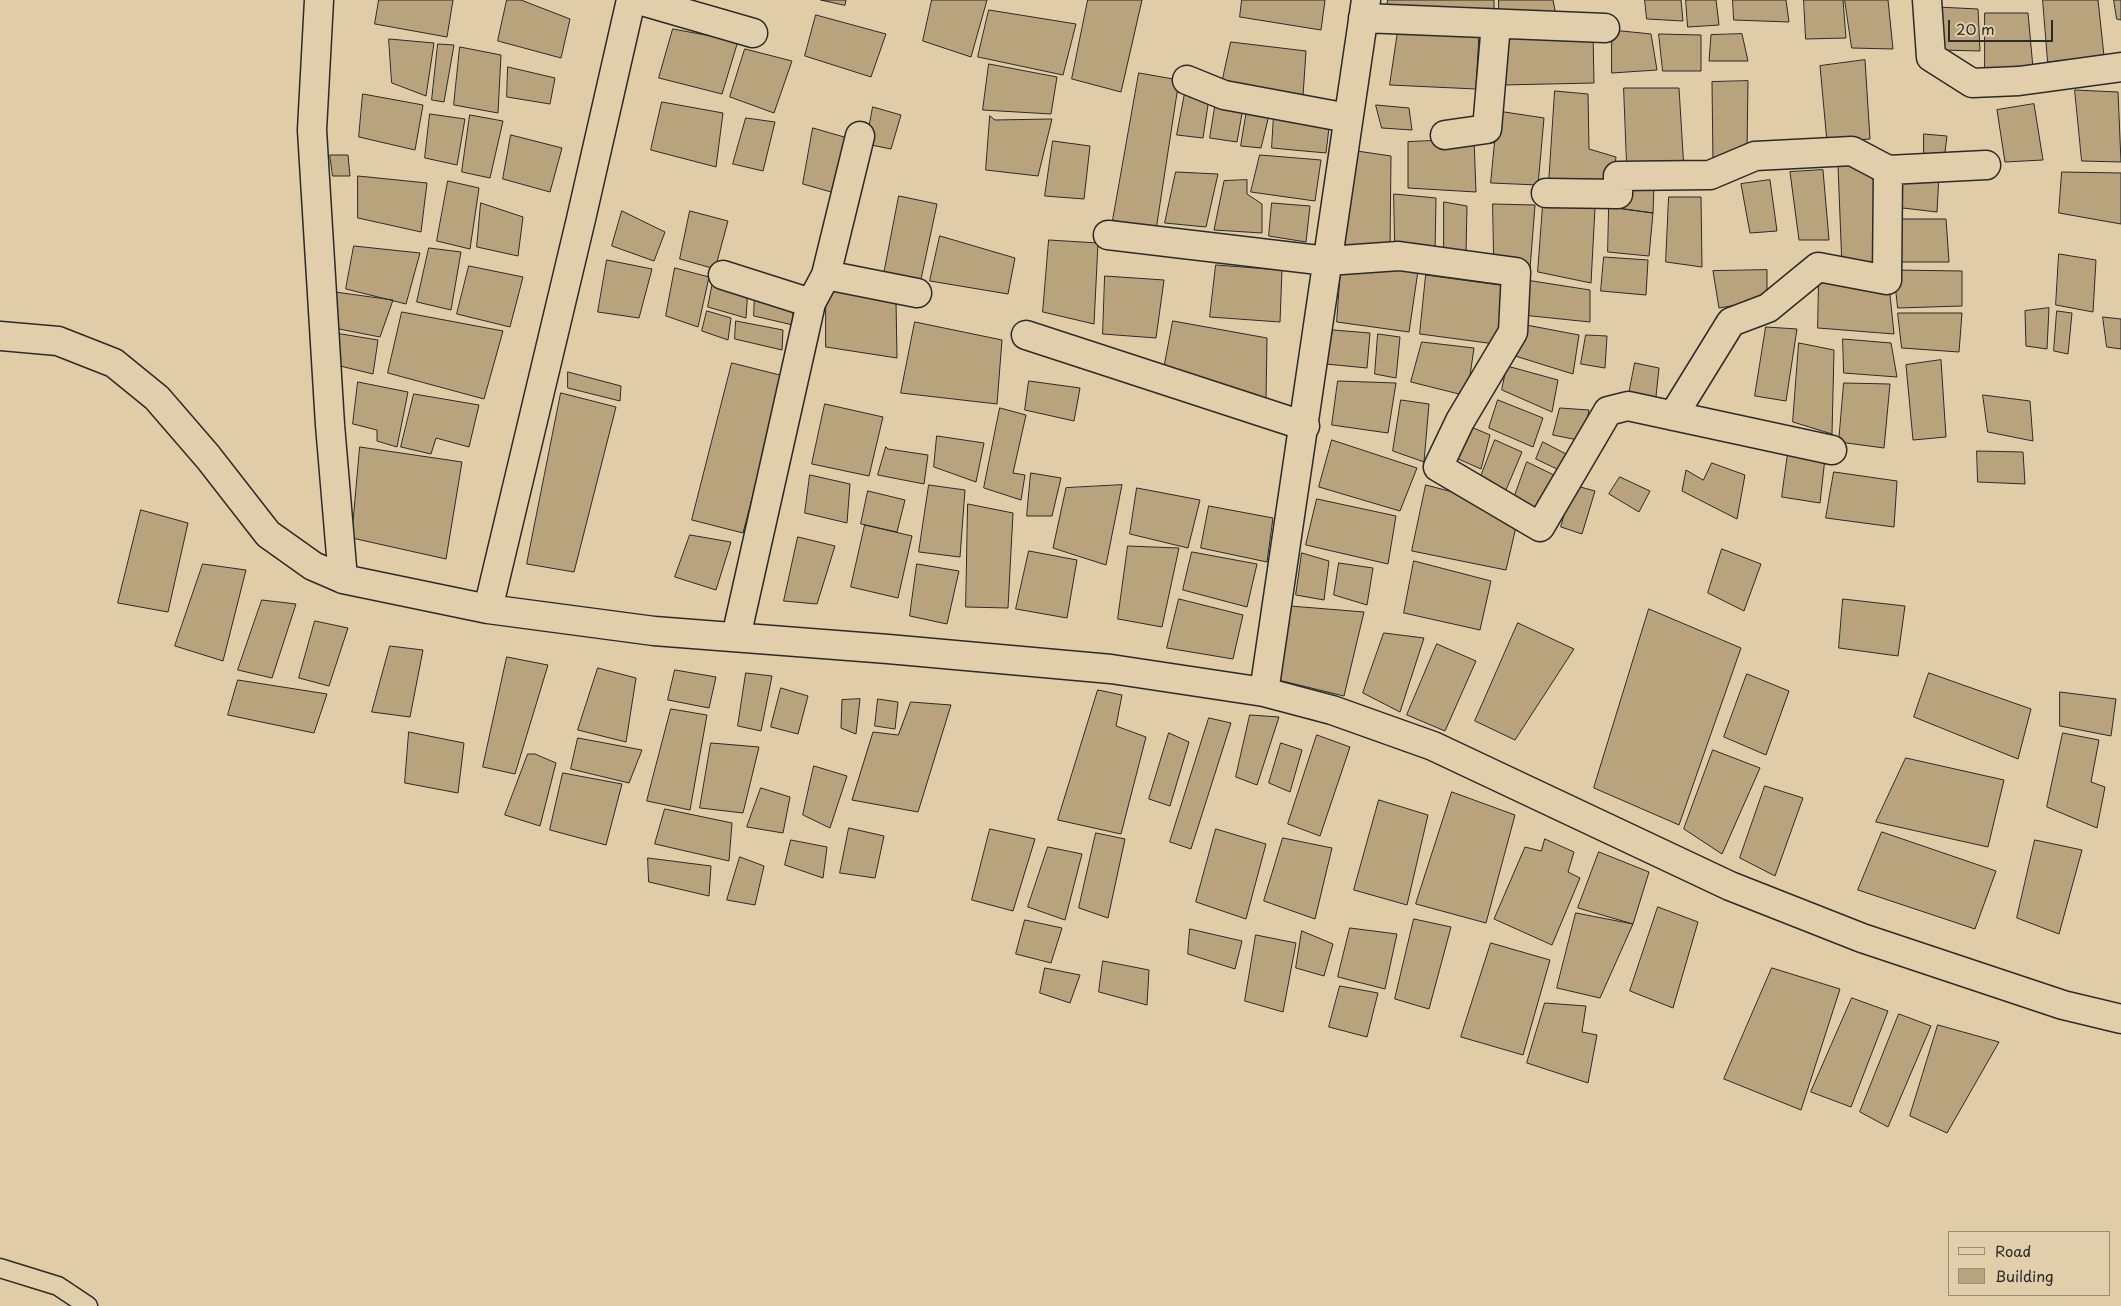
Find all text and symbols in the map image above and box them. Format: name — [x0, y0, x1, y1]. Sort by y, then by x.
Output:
scale bar — [1951, 10, 2056, 42]
text: 20 m — [1956, 17, 1995, 40]
legend — [1948, 1231, 2111, 1296]
text: Road — [1995, 1239, 2031, 1262]
text: Building — [1995, 1264, 2054, 1287]

